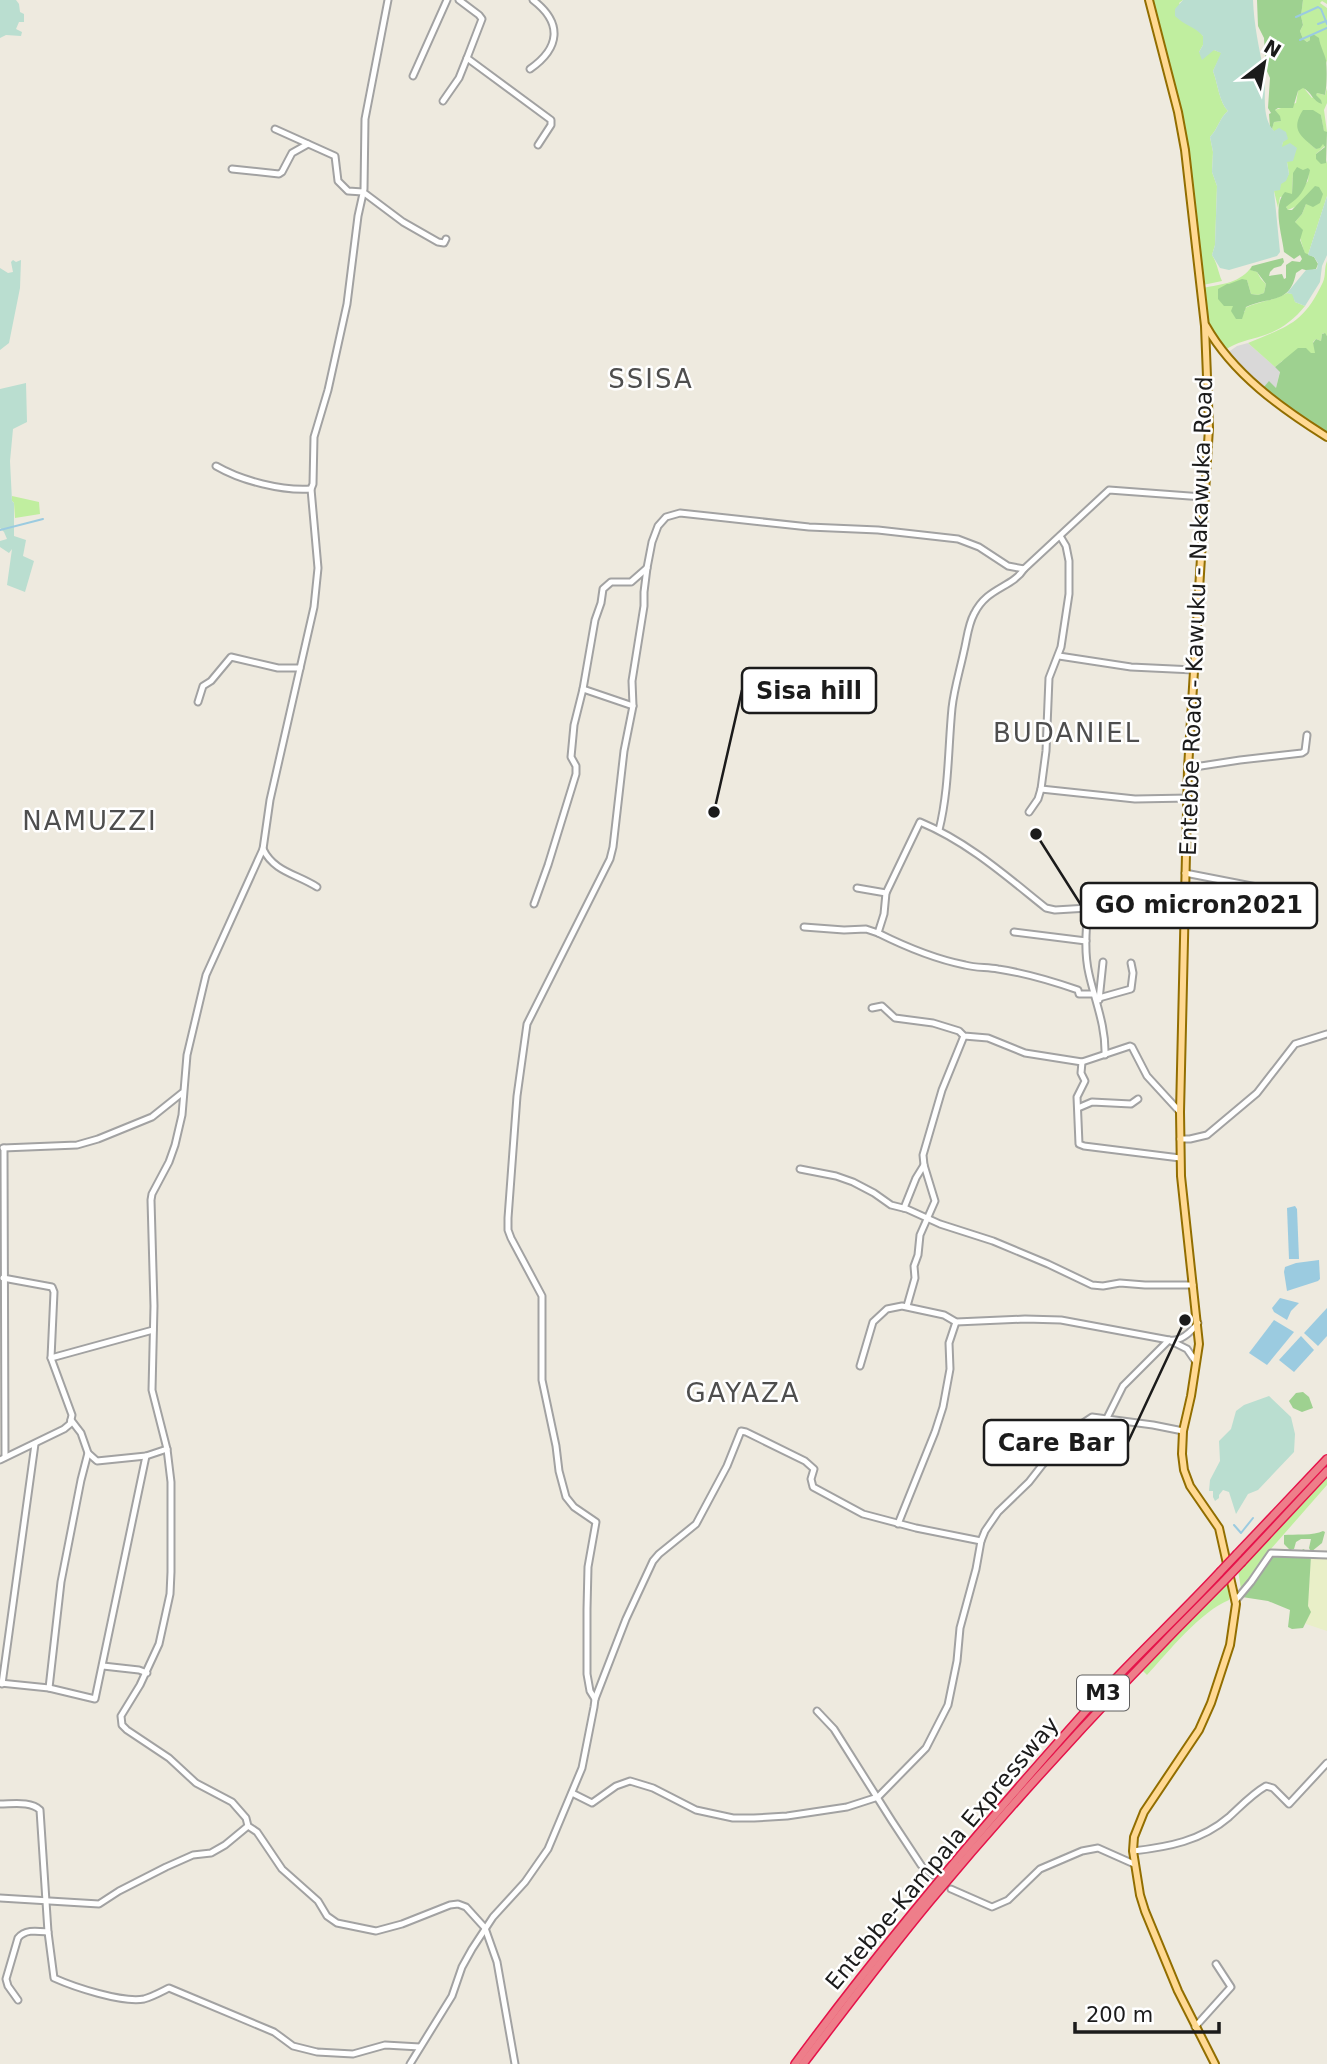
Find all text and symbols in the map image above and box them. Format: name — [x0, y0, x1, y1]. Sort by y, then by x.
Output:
north arrow — [1229, 28, 1299, 98]
text: N — [1260, 35, 1285, 62]
district label: SSISA — [608, 364, 694, 394]
street label: Entebbe Road - Kawuku - Nakawuka Road — [1175, 376, 1217, 856]
callout: Sisa hill — [742, 668, 876, 713]
text: Sisa hill — [756, 677, 862, 705]
district label: BUDANIEL — [993, 718, 1141, 748]
district label: NAMUZZI — [22, 806, 158, 836]
callout: GO micron2021 — [1081, 883, 1317, 928]
text: GO micron2021 — [1095, 891, 1303, 919]
district label: GAYAZA — [685, 1378, 801, 1408]
callout: Care Bar — [984, 1420, 1128, 1465]
text: Care Bar — [998, 1429, 1114, 1457]
road number: M3 — [1077, 1676, 1129, 1710]
street label: Entebbe-Kampala Expressway — [820, 1711, 1064, 1995]
scale bar — [1075, 1990, 1218, 2034]
text: 200 m — [1086, 2003, 1153, 2027]

